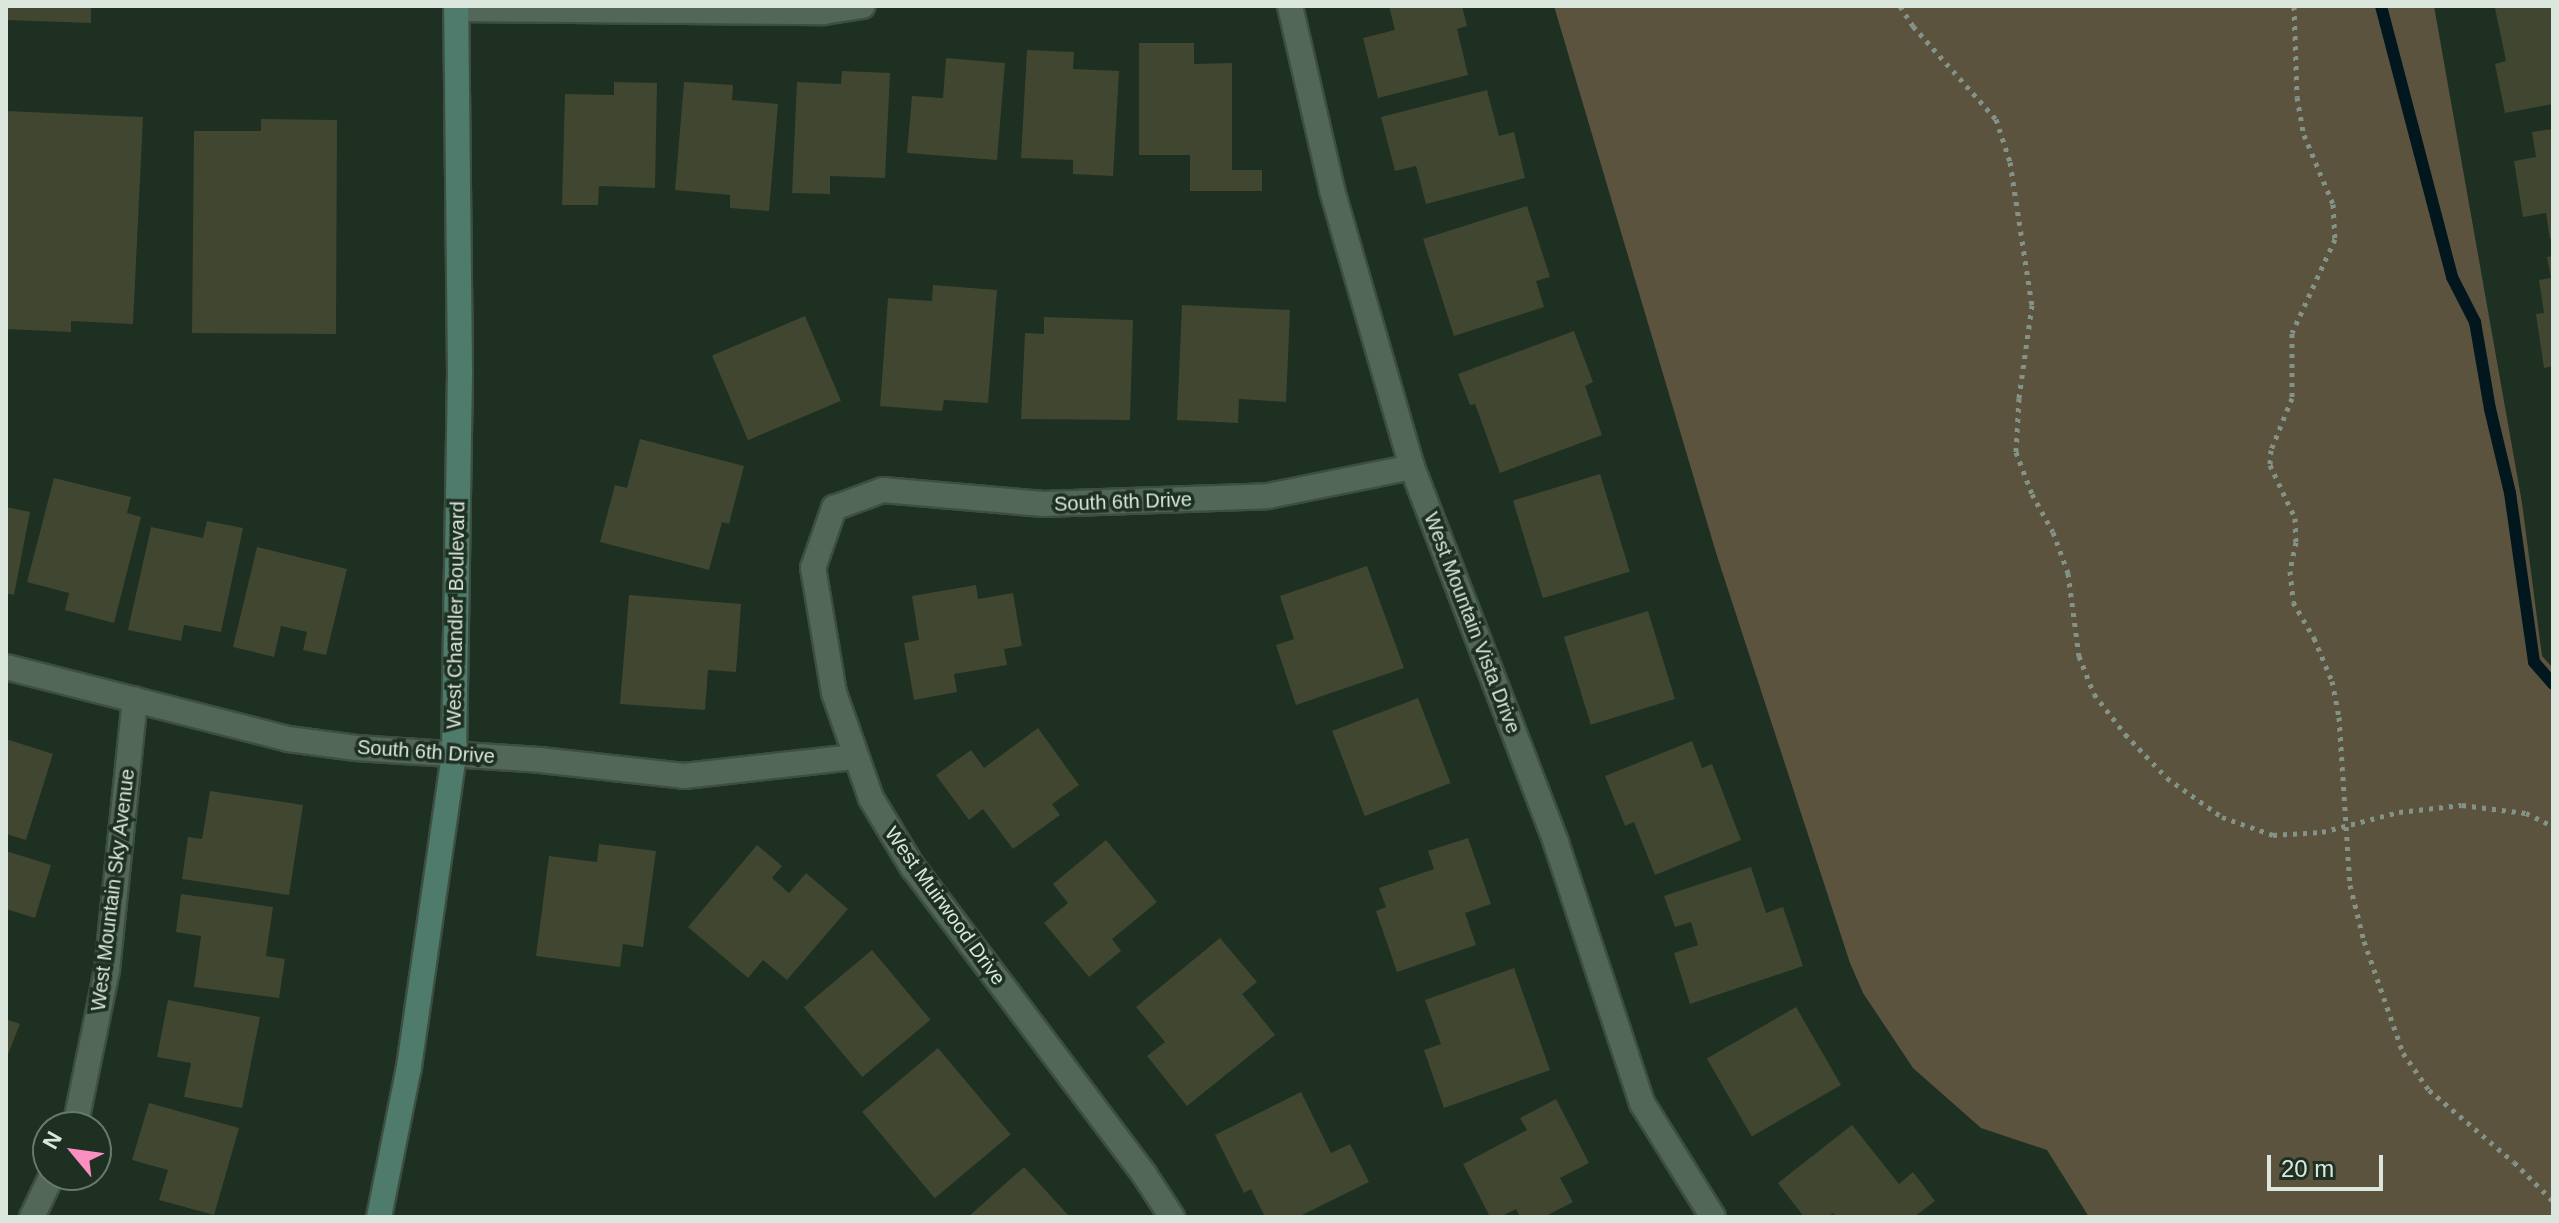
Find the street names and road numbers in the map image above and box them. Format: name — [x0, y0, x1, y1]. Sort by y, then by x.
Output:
street label: South 6th Drive — [1054, 488, 1192, 516]
street label: West Chandler Boulevard — [442, 501, 470, 729]
street label: West Mountain Vista Drive — [1419, 509, 1525, 737]
street label: South 6th Drive — [356, 735, 496, 769]
street label: West Mountain Sky Avenue — [86, 767, 140, 1013]
street label: West Muirwood Drive — [880, 822, 1010, 990]

